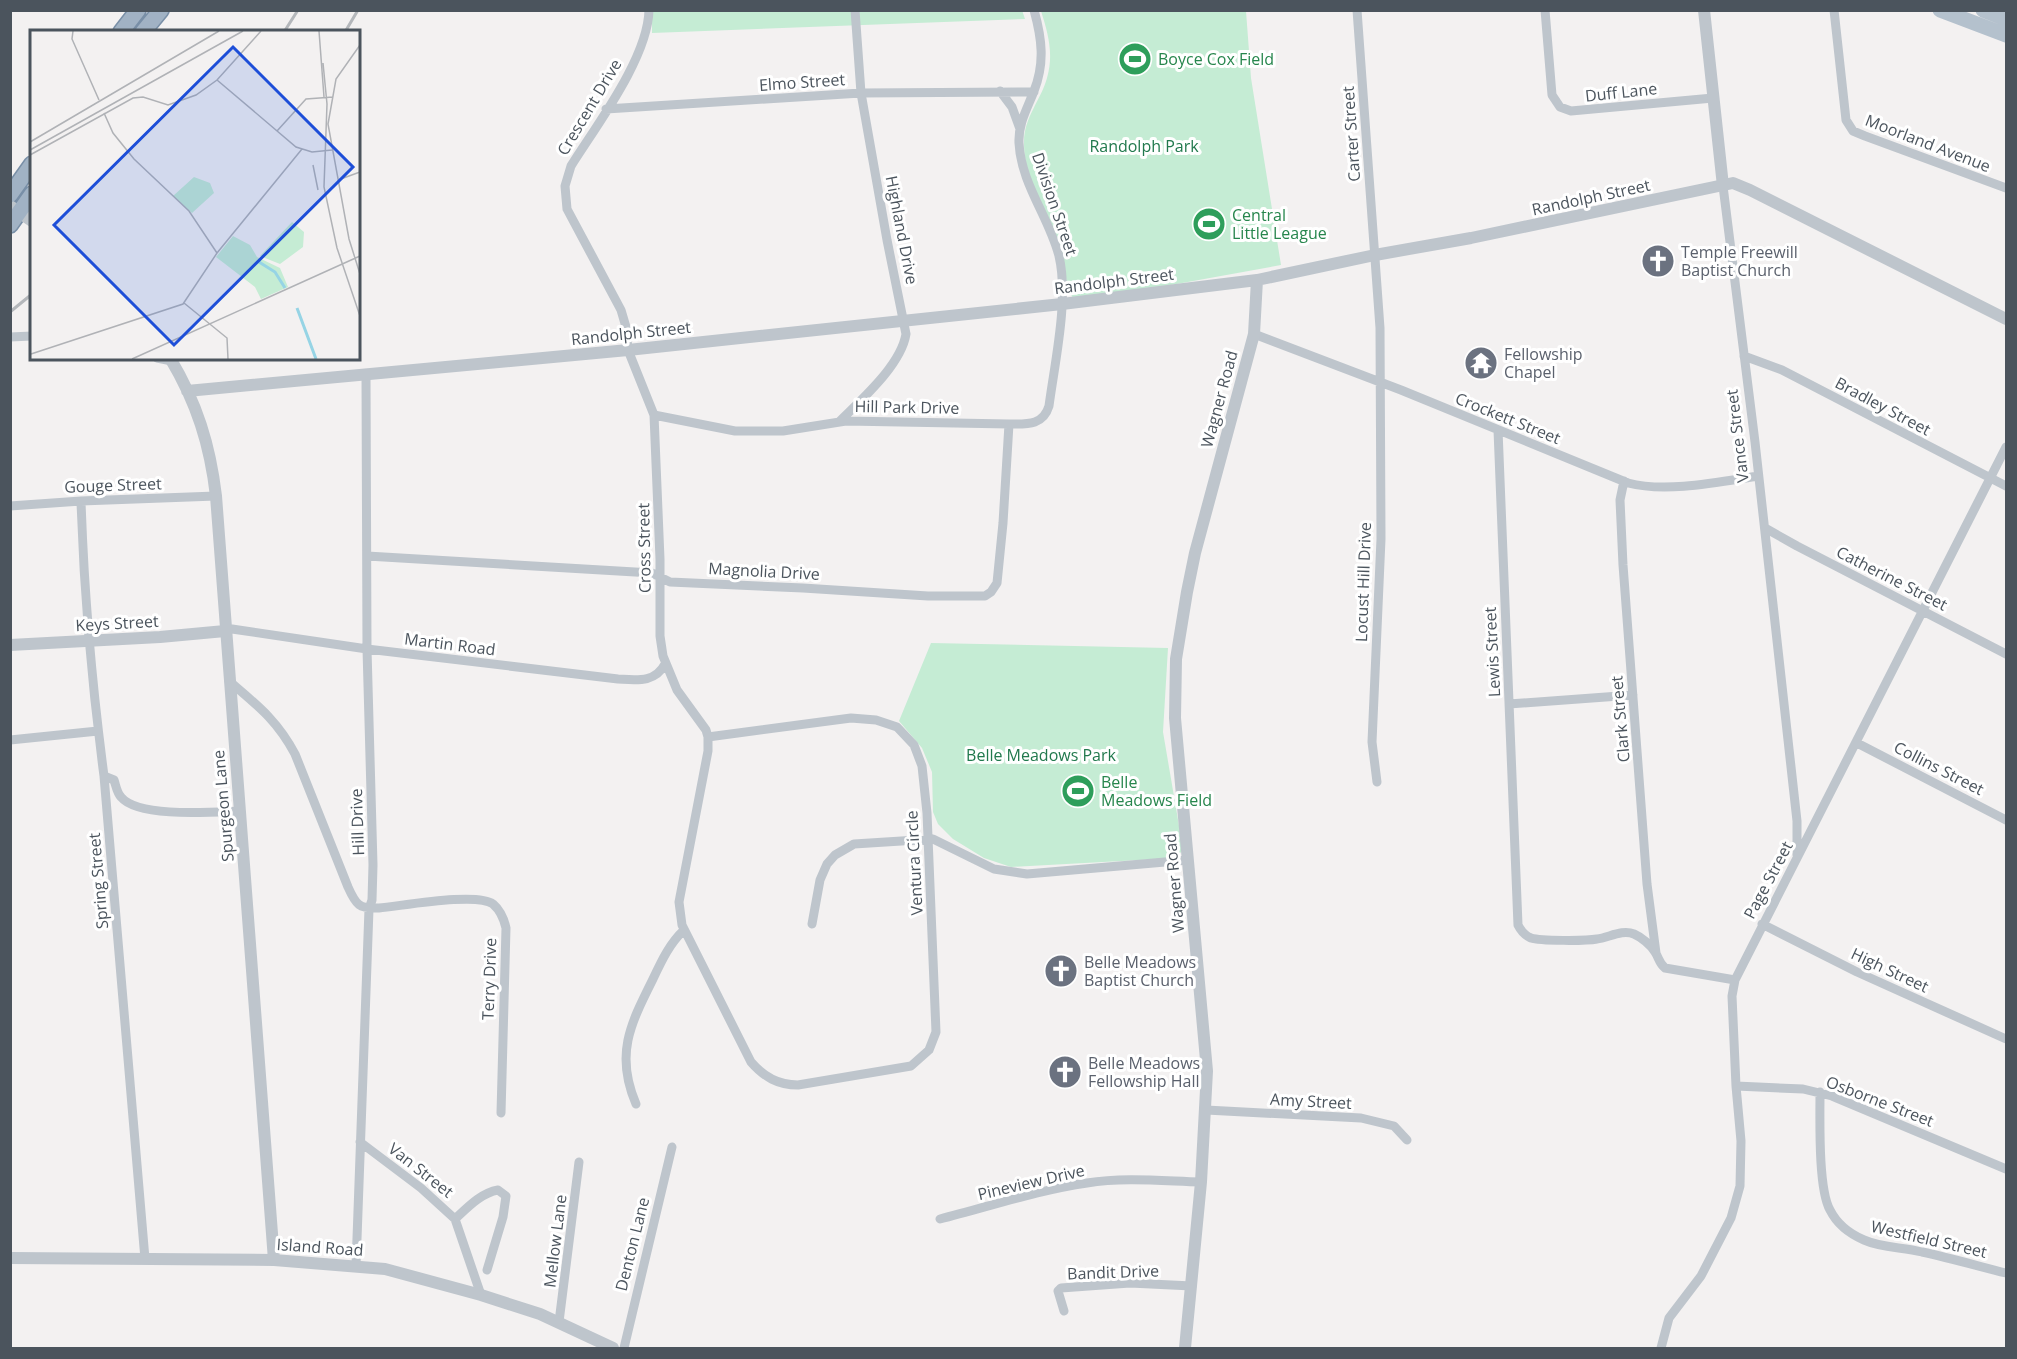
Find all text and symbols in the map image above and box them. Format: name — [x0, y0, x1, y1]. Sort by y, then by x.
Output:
inset map — [30, 30, 360, 360]
sports icon: Boyce Cox Field — [1117, 41, 1153, 77]
place label: Boyce Cox Field — [1158, 48, 1274, 70]
street label: Crescent Drive — [552, 55, 626, 159]
street label: Elmo Street — [758, 68, 846, 96]
street label: Duff Lane — [1584, 77, 1658, 107]
street label: Carter Street — [1337, 85, 1365, 182]
street label: Moorland Avenue — [1862, 109, 1994, 177]
park label: Randolph Park — [1089, 135, 1199, 157]
street label: Division Street — [1027, 150, 1083, 259]
street label: Highland Drive — [881, 174, 923, 286]
street label: Randolph Street — [1530, 174, 1652, 220]
place label: Central Little League — [1232, 204, 1327, 244]
sports icon: Central Little League — [1191, 206, 1227, 242]
place label: Temple Freewill Baptist Church — [1681, 241, 1798, 281]
church icon: Temple Freewill Baptist Church — [1640, 243, 1676, 279]
street label: Randolph Street — [1053, 263, 1175, 299]
street label: Randolph Street — [570, 316, 692, 350]
place label: Fellowship Chapel — [1504, 343, 1583, 383]
temple icon: Fellowship Chapel — [1463, 345, 1499, 381]
street label: Wagner Road — [1195, 348, 1243, 450]
street label: Bradley Street — [1831, 372, 1935, 441]
street label: Crockett Street — [1452, 387, 1564, 449]
street label: Vance Street — [1720, 388, 1754, 484]
street label: Hill Park Drive — [854, 395, 960, 419]
street label: Gouge Street — [64, 472, 162, 498]
street label: Cross Street — [632, 502, 656, 593]
street label: Locust Hill Drive — [1350, 522, 1376, 642]
street label: Catherine Street — [1833, 541, 1951, 616]
street label: Magnolia Drive — [708, 557, 820, 585]
street label: Lewis Street — [1479, 606, 1505, 698]
street label: Keys Street — [75, 610, 159, 636]
street label: Martin Road — [403, 627, 497, 661]
street label: Clark Street — [1605, 675, 1635, 763]
street label: Collins Street — [1890, 736, 1988, 800]
park label: Belle Meadows Park — [966, 744, 1117, 766]
street label: Spurgeon Lane — [207, 749, 239, 863]
place label: Belle Meadows Field — [1101, 771, 1212, 811]
sports icon: Belle Meadows Field — [1060, 773, 1096, 809]
street label: Hill Drive — [345, 788, 369, 856]
street label: Ventura Circle — [900, 810, 928, 916]
street label: Spring Street — [83, 832, 113, 930]
street label: Wagner Road — [1159, 832, 1189, 934]
street label: Page Street — [1738, 837, 1798, 923]
street label: Terry Drive — [477, 938, 501, 1020]
street label: High Street — [1848, 942, 1933, 998]
place label: Belle Meadows Baptist Church — [1084, 951, 1196, 991]
church icon: Belle Meadows Baptist Church — [1043, 953, 1079, 989]
place label: Belle Meadows Fellowship Hall — [1088, 1052, 1200, 1092]
church icon: Belle Meadows Fellowship Hall — [1047, 1054, 1083, 1090]
street label: Osborne Street — [1823, 1070, 1937, 1132]
street label: Amy Street — [1270, 1088, 1353, 1114]
street label: Van Street — [384, 1138, 458, 1203]
street label: Pineview Drive — [975, 1159, 1087, 1205]
street label: Mellow Lane — [538, 1193, 572, 1289]
street label: Denton Lane — [610, 1195, 654, 1293]
street label: Westfield Street — [1869, 1215, 1989, 1263]
street label: Island Road — [276, 1233, 364, 1261]
street label: Bandit Drive — [1067, 1259, 1159, 1285]

